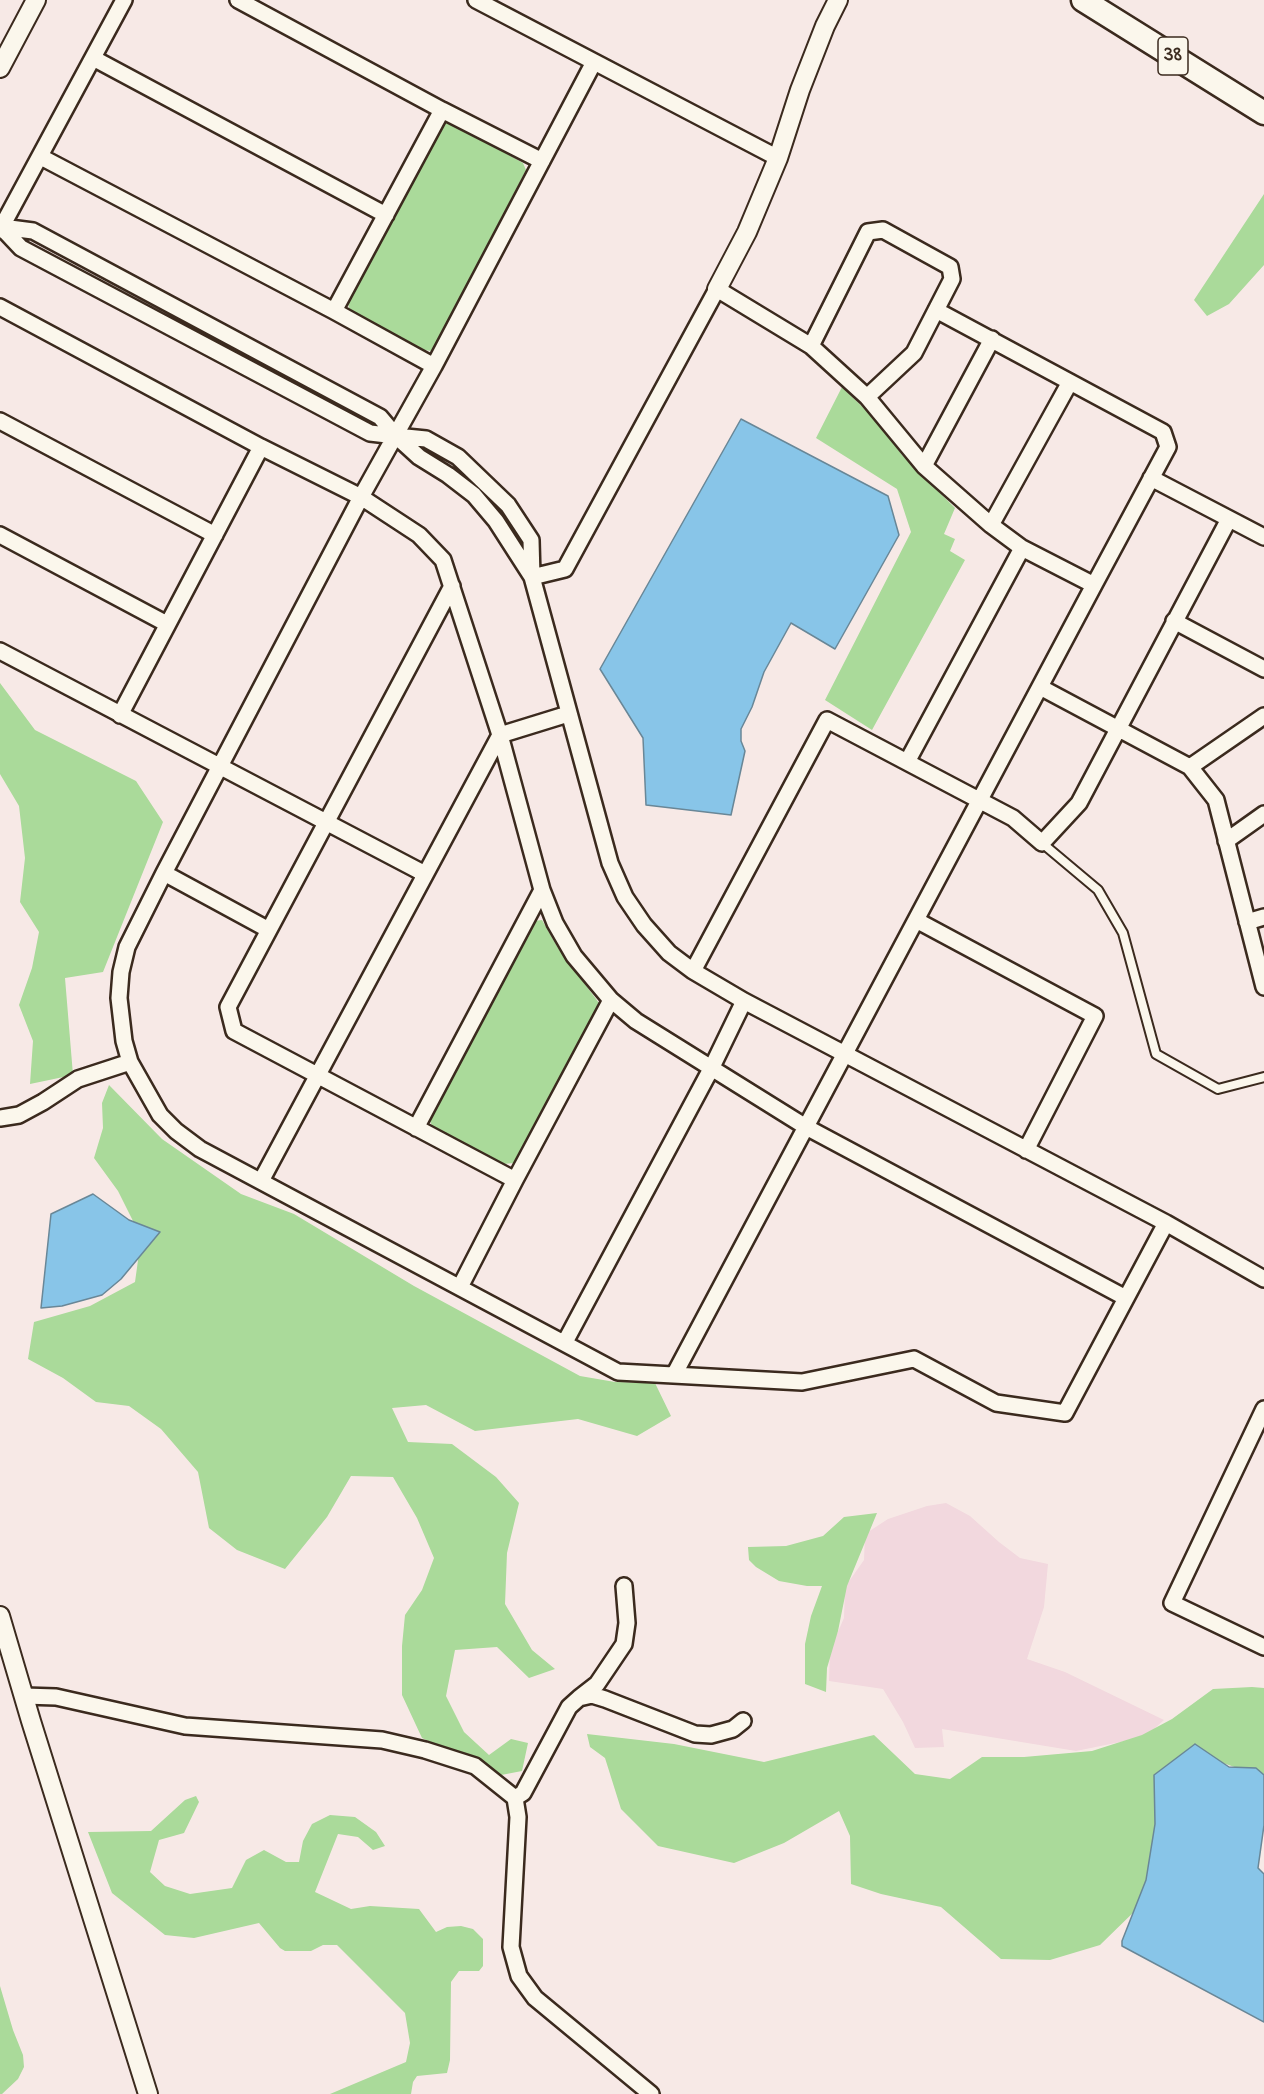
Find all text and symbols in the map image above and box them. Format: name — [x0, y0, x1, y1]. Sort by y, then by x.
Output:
road number: 38 — [1158, 37, 1188, 75]

